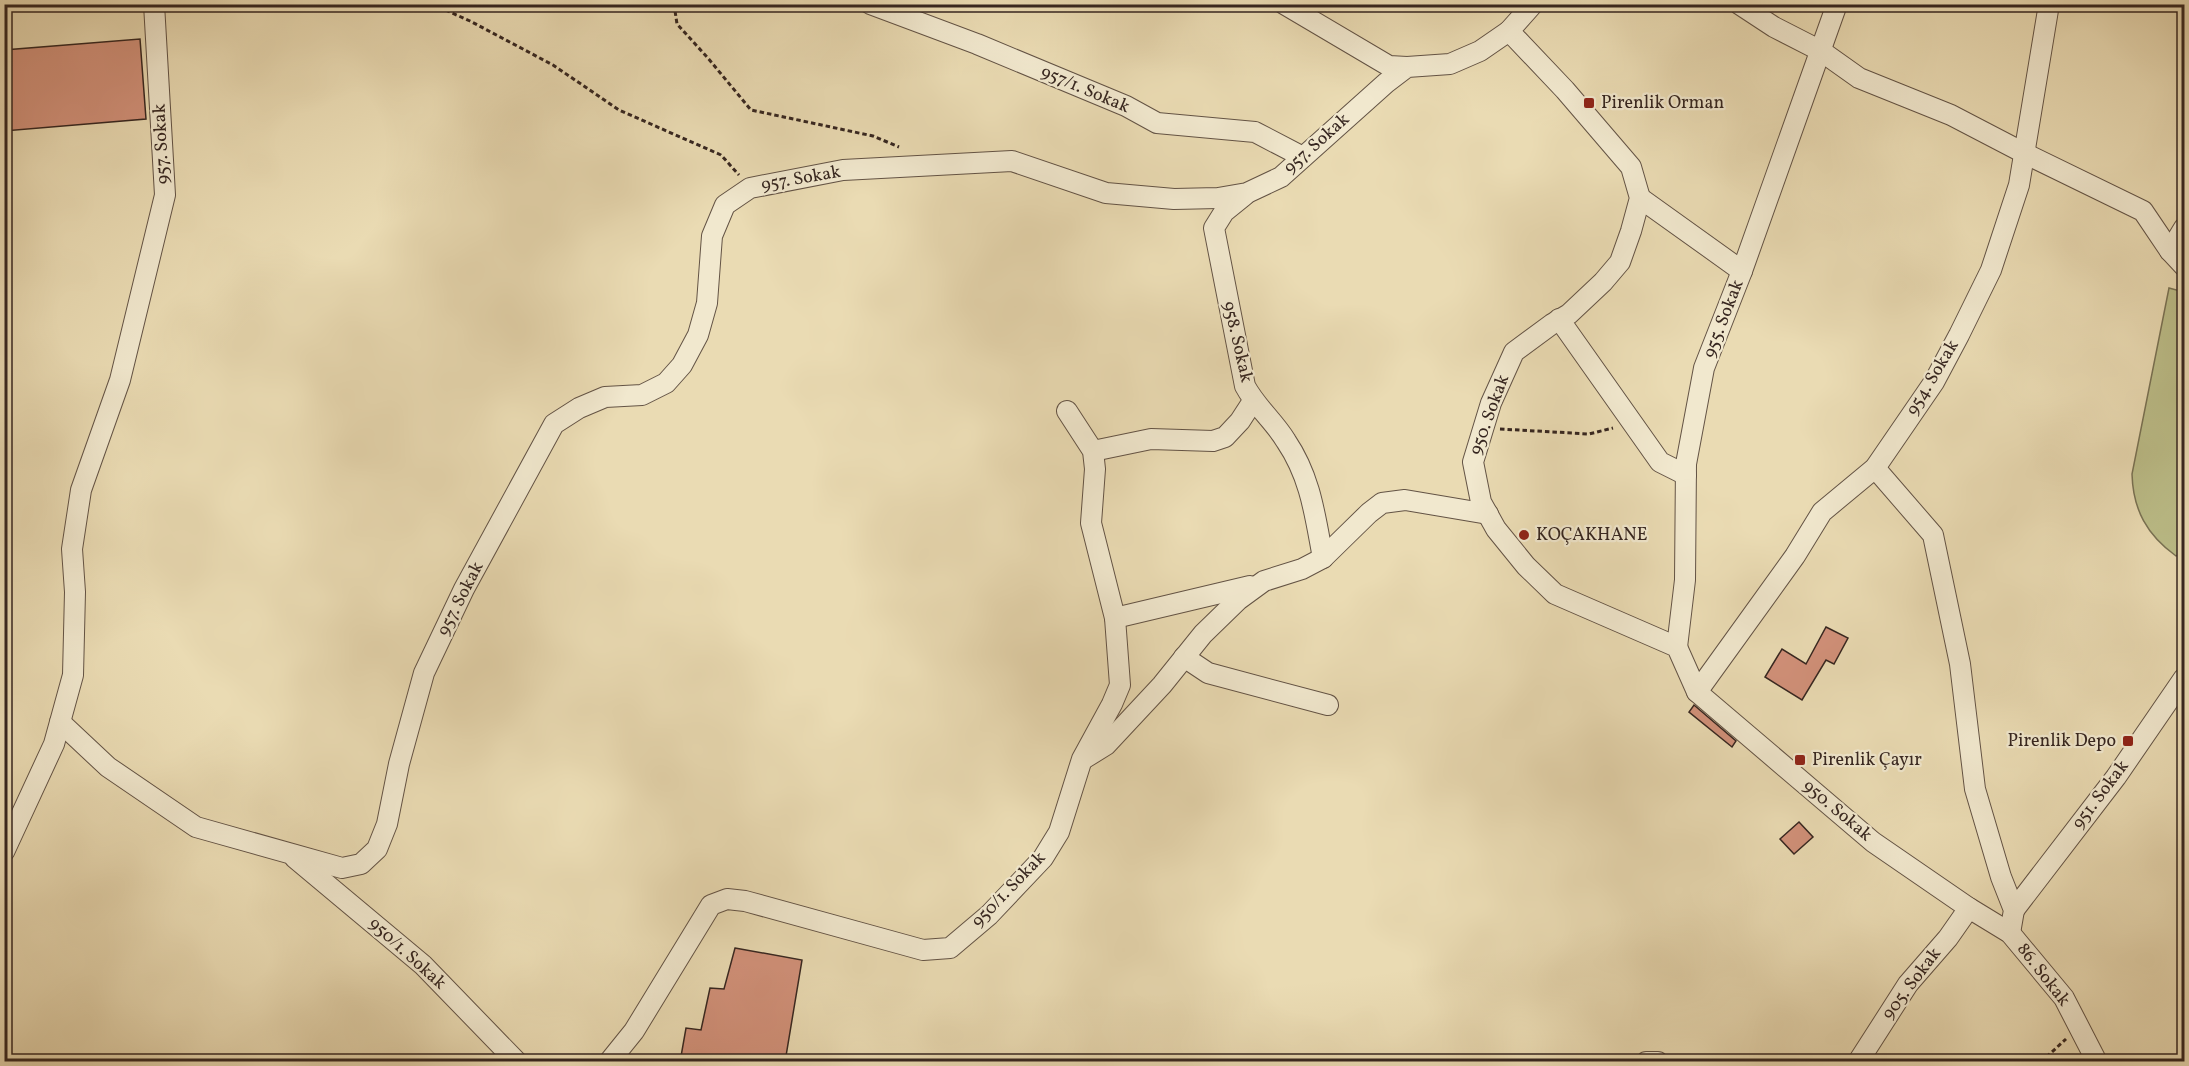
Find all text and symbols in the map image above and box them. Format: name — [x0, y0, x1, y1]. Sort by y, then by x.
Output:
street label: 957/1. Sokak — [1037, 60, 1134, 120]
place label: Pirenlik Orman — [1601, 91, 1724, 116]
marker: Pirenlik Orman — [1582, 96, 1596, 110]
street label: 957. Sokak — [147, 103, 177, 185]
street label: 957. Sokak — [1279, 108, 1355, 180]
street label: 957. Sokak — [759, 160, 843, 198]
street label: 955. Sokak — [1698, 276, 1750, 362]
street label: 958. Sokak — [1216, 299, 1259, 385]
street label: 954. Sokak — [1901, 335, 1966, 421]
street label: 950. Sokak — [1464, 371, 1516, 459]
place label: KOÇAKHANE — [1536, 523, 1648, 548]
marker: KOÇAKHANE — [1517, 528, 1531, 542]
street label: 957. Sokak — [432, 557, 490, 641]
place label: Pirenlik Depo — [2008, 729, 2116, 754]
marker: Pirenlik Depo — [2121, 734, 2135, 748]
place label: Pirenlik Çayır — [1812, 748, 1922, 773]
marker: Pirenlik Çayır — [1793, 753, 1807, 767]
street label: 951. Sokak — [2067, 755, 2135, 835]
street label: 950. Sokak — [1797, 774, 1877, 848]
street label: 950/1. Sokak — [966, 846, 1052, 934]
street label: 950/1. Sokak — [363, 912, 452, 996]
street label: 86. Sokak — [2010, 938, 2076, 1012]
street label: 905. Sokak — [1877, 942, 1948, 1025]

